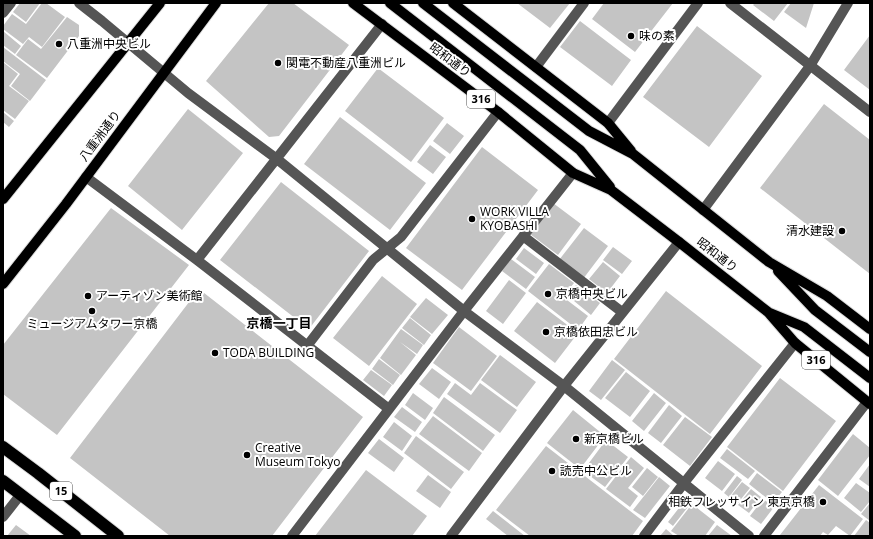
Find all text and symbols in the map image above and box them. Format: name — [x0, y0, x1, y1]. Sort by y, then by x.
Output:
place label: 味の素 — [639, 27, 675, 44]
marker: 味の素 — [626, 31, 636, 41]
place label: 八重洲中央ビル — [67, 35, 151, 52]
street label: 昭和通り — [426, 38, 475, 81]
marker: 八重洲中央ビル — [54, 39, 64, 49]
place label: 関電不動産八重洲ビル — [286, 54, 406, 71]
marker: 関電不動産八重洲ビル — [273, 58, 283, 68]
road number: 316 — [467, 90, 495, 108]
street label: 八重洲通り — [75, 107, 124, 165]
place label: WORK VILLA KYOBASHI — [480, 203, 549, 234]
marker: WORK VILLA KYOBASHI — [467, 214, 477, 224]
place label: 清水建設 — [786, 222, 834, 239]
marker: 清水建設 — [837, 226, 847, 236]
street label: 昭和通り — [693, 233, 741, 276]
place label: 京橋中央ビル — [556, 285, 628, 302]
place label: アーティゾン美術館 — [96, 287, 203, 304]
marker: 京橋中央ビル — [543, 289, 553, 299]
marker: アーティゾン美術館 — [83, 291, 93, 301]
marker: ミュージアムタワー京橋 — [87, 306, 97, 316]
district label: 京橋一丁目 — [246, 314, 312, 332]
place label: ミュージアムタワー京橋 — [27, 315, 157, 332]
place label: 京橋依田忠ビル — [554, 323, 638, 340]
marker: 京橋依田忠ビル — [541, 327, 551, 337]
place label: TODA BUILDING — [223, 344, 314, 361]
marker: TODA BUILDING — [210, 348, 220, 358]
road number: 316 — [802, 351, 830, 369]
place label: 新京橋ビル — [584, 430, 644, 447]
marker: 新京橋ビル — [571, 434, 581, 444]
place label: Creative Museum Tokyo — [255, 439, 341, 470]
marker: Creative Museum Tokyo — [242, 450, 252, 460]
place label: 読売中公ビル — [560, 462, 632, 479]
marker: 読売中公ビル — [547, 466, 557, 476]
road number: 15 — [50, 482, 72, 500]
place label: 相鉄フレッサイン 東京京橋 — [668, 493, 815, 510]
marker: 相鉄フレッサイン 東京京橋 — [818, 497, 828, 507]

